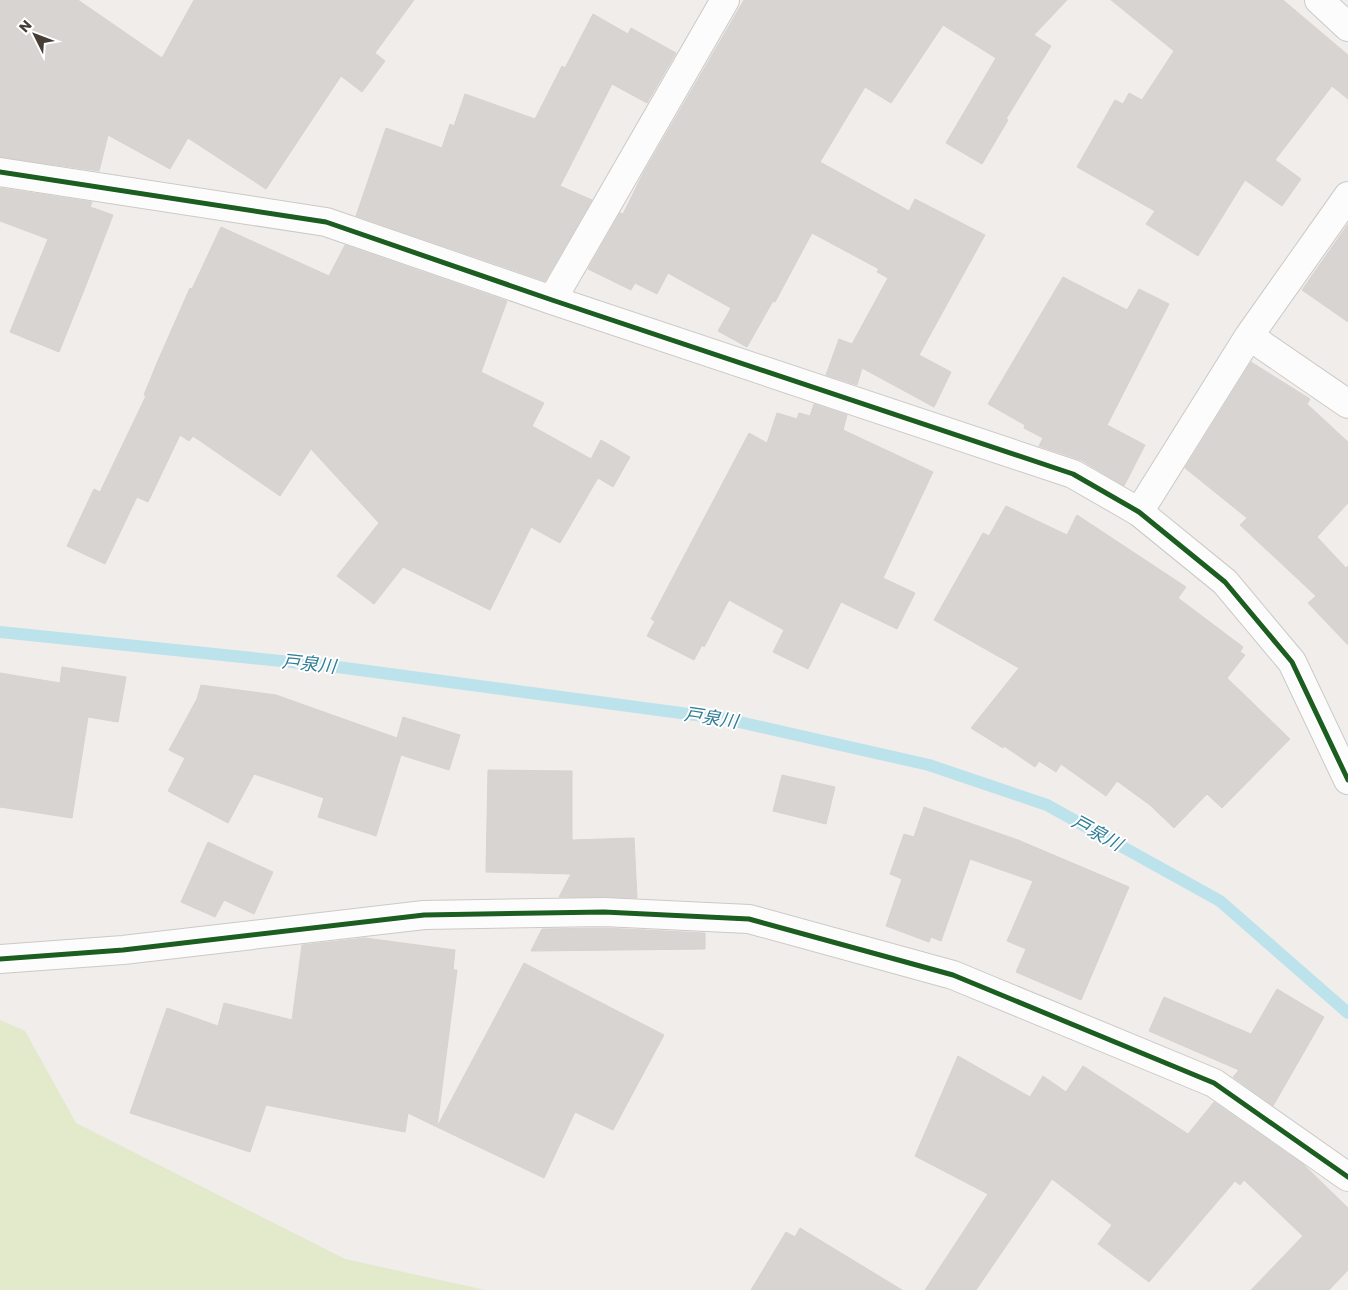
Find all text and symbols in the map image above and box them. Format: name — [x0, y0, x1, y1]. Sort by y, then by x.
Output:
north arrow — [10, 10, 60, 60]
text: N — [14, 16, 36, 37]
water label: 戸泉川 — [281, 648, 339, 679]
water label: 戸泉川 — [682, 701, 742, 734]
water label: 戸泉川 — [1068, 809, 1129, 858]

